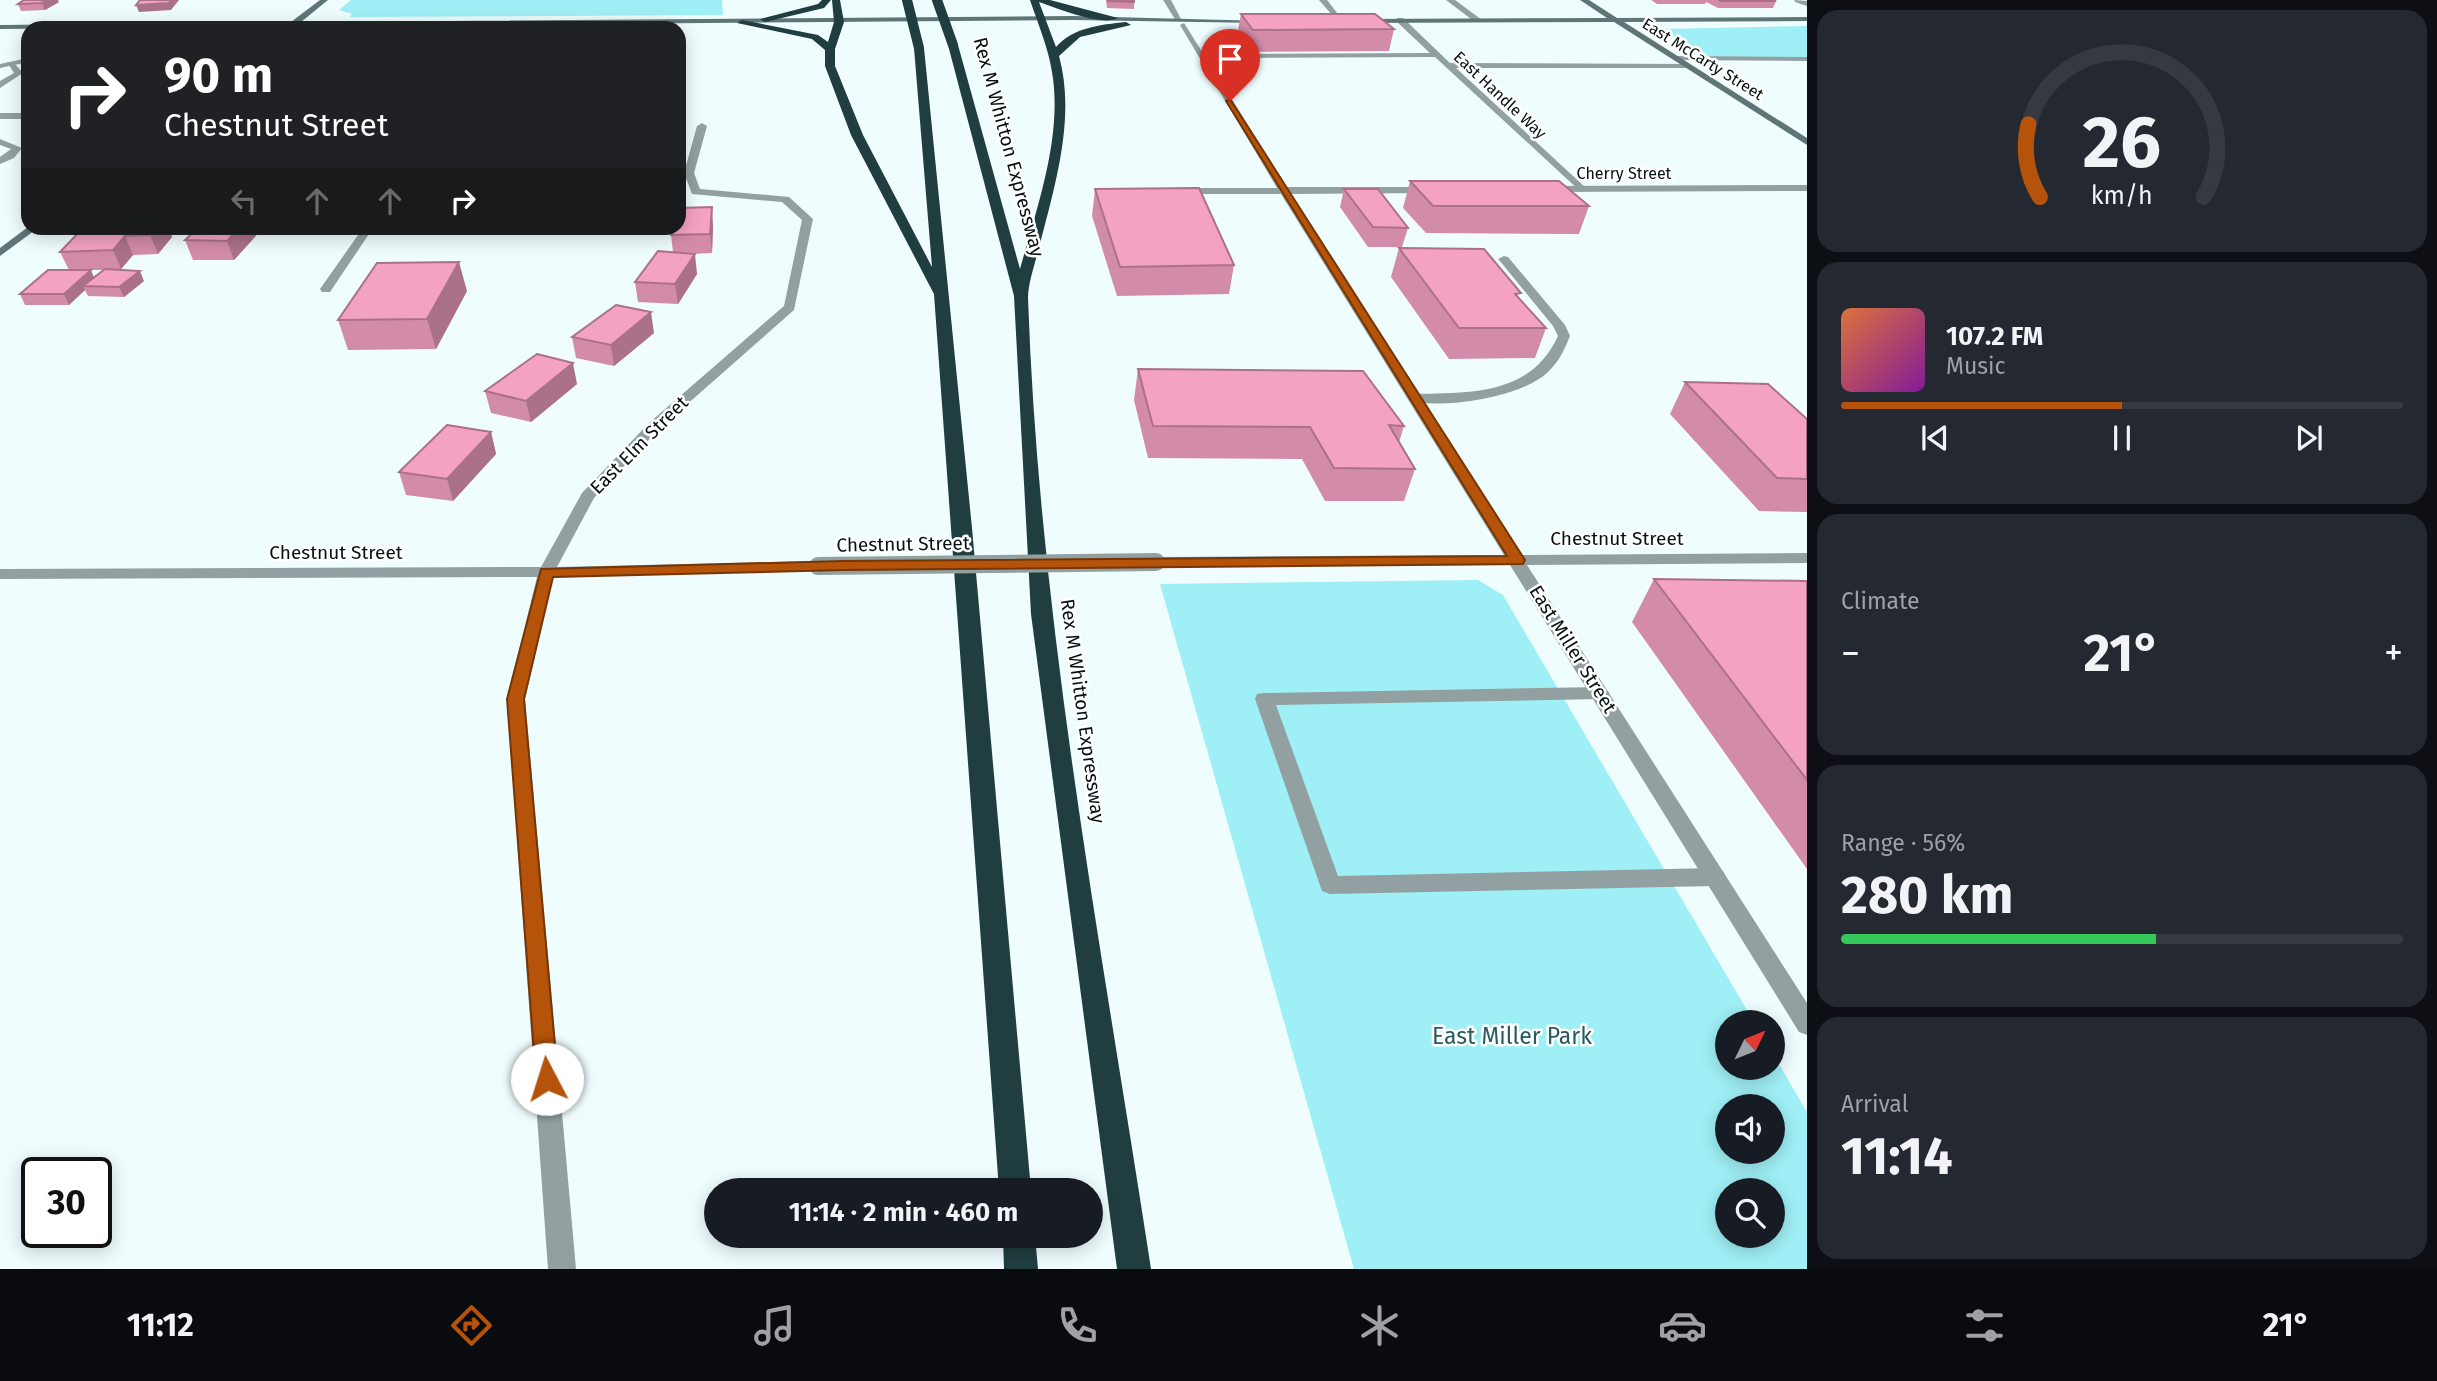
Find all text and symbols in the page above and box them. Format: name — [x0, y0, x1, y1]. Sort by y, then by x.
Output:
street label: East McCarty Street — [1639, 14, 1767, 104]
pin — [1200, 29, 1260, 101]
street label: Rex M Whitton Expressway — [969, 35, 1050, 260]
icon: arrive — [1211, 40, 1249, 78]
text: 90 m — [164, 46, 273, 105]
street label: East Handle Way — [1450, 47, 1550, 143]
icon: right — [49, 49, 140, 140]
text: 26 — [2083, 99, 2161, 186]
text: Chestnut Street — [164, 106, 389, 144]
street label: Cherry Street — [1577, 164, 1672, 183]
text: km/h — [2091, 181, 2153, 211]
icon: left — [225, 182, 263, 220]
icon: ahead — [298, 182, 336, 220]
icon: ahead — [371, 182, 409, 220]
icon: right — [444, 182, 482, 220]
text: 107.2 FM — [1946, 321, 2043, 352]
text: Music — [1946, 352, 2006, 380]
street label: East Elm Street — [585, 391, 693, 499]
icon: previous — [1916, 419, 1954, 457]
icon: pause — [2103, 419, 2141, 457]
icon: next — [2290, 419, 2328, 457]
street label: Chestnut Street — [1550, 527, 1684, 550]
street label: Chestnut Street — [836, 531, 970, 557]
street label: Chestnut Street — [269, 541, 403, 564]
street label: East Miller Street — [1524, 581, 1622, 717]
text: Climate — [1841, 587, 1920, 615]
street label: Rex M Whitton Expressway — [1056, 597, 1110, 825]
text: 21° — [2084, 622, 2161, 685]
text: − — [1841, 630, 1860, 676]
text: + — [2384, 630, 2403, 676]
text: Range · 56% — [1841, 829, 1965, 857]
text: 280 km — [1841, 864, 2013, 927]
north arrow — [1715, 1010, 1785, 1080]
map controls — [1715, 1010, 1785, 1248]
park label: East Miller Park — [1432, 1022, 1592, 1050]
position arrow — [510, 1042, 584, 1116]
text: Arrival — [1841, 1090, 1908, 1118]
button: sound — [1715, 1094, 1785, 1164]
text: 11:14 — [1841, 1125, 1953, 1188]
speed limit sign: 30 — [21, 1157, 112, 1248]
button: search — [1715, 1178, 1785, 1248]
text: 11:14 · 2 min · 460 m — [789, 1197, 1018, 1228]
icon: directions — [447, 1301, 496, 1350]
icon: music — [750, 1301, 799, 1350]
icon: phone — [1053, 1301, 1102, 1350]
icon: climate — [1355, 1301, 1404, 1350]
icon: car — [1658, 1301, 1707, 1350]
icon: filters — [1960, 1301, 2009, 1350]
text: 11:12 — [127, 1306, 194, 1344]
text: 21° — [2263, 1306, 2310, 1344]

